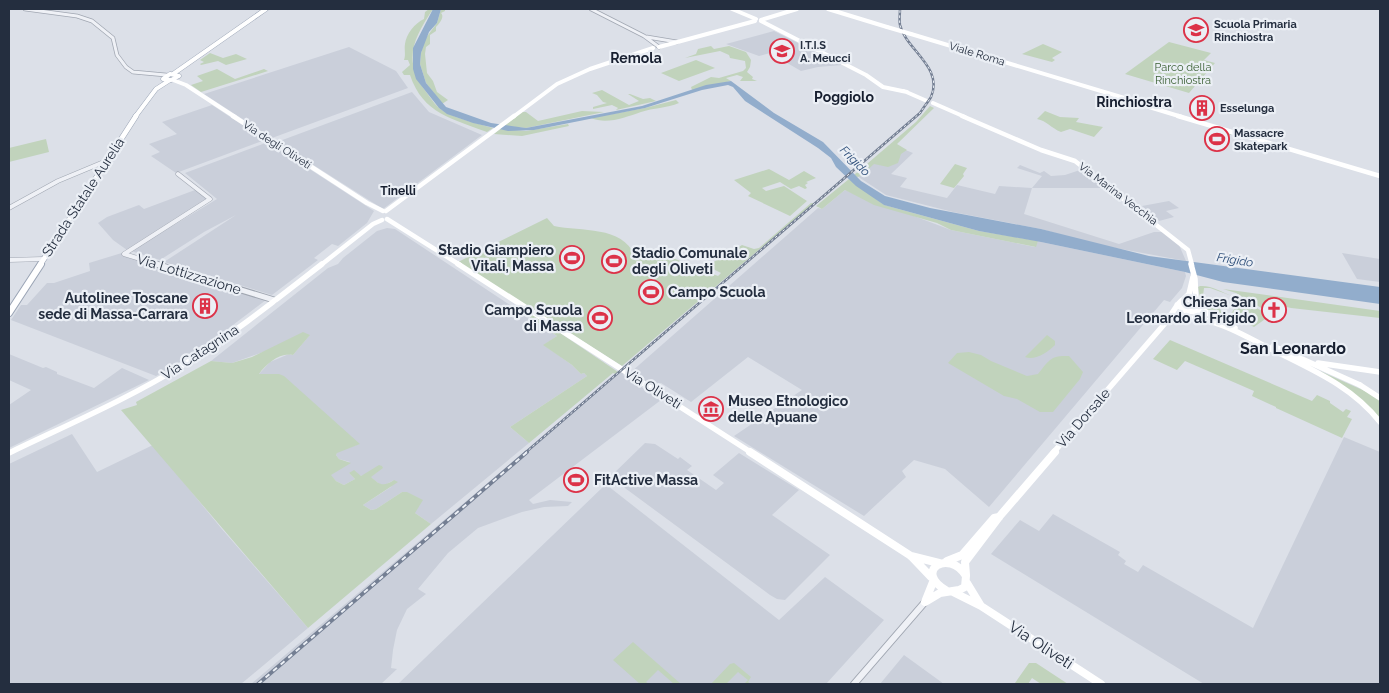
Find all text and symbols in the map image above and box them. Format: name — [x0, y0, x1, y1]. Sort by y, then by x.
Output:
school or university icon: Scuola Primaria Rinchiostra — [1183, 17, 1209, 43]
place label: Scuola Primaria Rinchiostra — [1214, 18, 1297, 44]
school or university icon: I.T.I.S A. Meucci — [769, 38, 795, 64]
place label: I.T.I.S A. Meucci — [800, 39, 851, 65]
street label: Viale Roma — [947, 39, 1007, 69]
district label: Remola — [610, 50, 662, 66]
park label: Parco della Rinchiostra — [1154, 61, 1212, 87]
district label: Poggiolo — [814, 89, 874, 105]
district label: Rinchiostra — [1096, 94, 1172, 110]
building icon: Esselunga — [1189, 95, 1215, 121]
place label: Esselunga — [1220, 102, 1274, 115]
street label: Via degli Oliveti — [240, 118, 314, 172]
sports icon: Massacre Skatepark — [1204, 126, 1230, 152]
place label: Massacre Skatepark — [1234, 127, 1288, 153]
street label: Strada Statale Aurelia — [39, 135, 127, 259]
water label: Frigido — [837, 143, 873, 179]
street label: Via Marina Vecchia — [1076, 160, 1160, 228]
district label: Tinelli — [380, 184, 416, 198]
place label: Stadio Giampiero Vitali, Massa — [438, 242, 555, 274]
sports icon: Stadio Giampiero Vitali, Massa — [559, 245, 585, 271]
place label: Stadio Comunale degli Oliveti — [632, 245, 748, 277]
sports icon: Stadio Comunale degli Oliveti — [601, 248, 627, 274]
street label: Via Lottizzazione — [135, 250, 243, 298]
water label: Frigido — [1216, 250, 1254, 270]
sports icon: Campo Scuola — [638, 279, 664, 305]
place label: Campo Scuola — [668, 284, 765, 300]
place label: Autolinee Toscane sede di Massa-Carrara — [38, 290, 189, 322]
building icon: Autolinee Toscane sede di Massa-Carrara — [192, 293, 218, 319]
place label: Chiesa San Leonardo al Frigido — [1126, 294, 1257, 326]
church icon: Chiesa San Leonardo al Frigido — [1261, 297, 1287, 323]
place label: Campo Scuola di Massa — [485, 302, 582, 334]
sports icon: Campo Scuola di Massa — [587, 305, 613, 331]
street label: Via Catagnina — [158, 321, 242, 383]
district label: San Leonardo — [1240, 339, 1346, 358]
street label: Via Oliveti — [622, 364, 684, 412]
street label: Via Dorsale — [1053, 385, 1113, 451]
place label: Museo Etnologico delle Apuane — [728, 393, 849, 425]
museum icon: Museo Etnologico delle Apuane — [698, 396, 724, 422]
sports icon: FitActive Massa — [563, 467, 589, 493]
place label: FitActive Massa — [594, 472, 698, 488]
street label: Via Oliveti — [1005, 617, 1077, 673]

